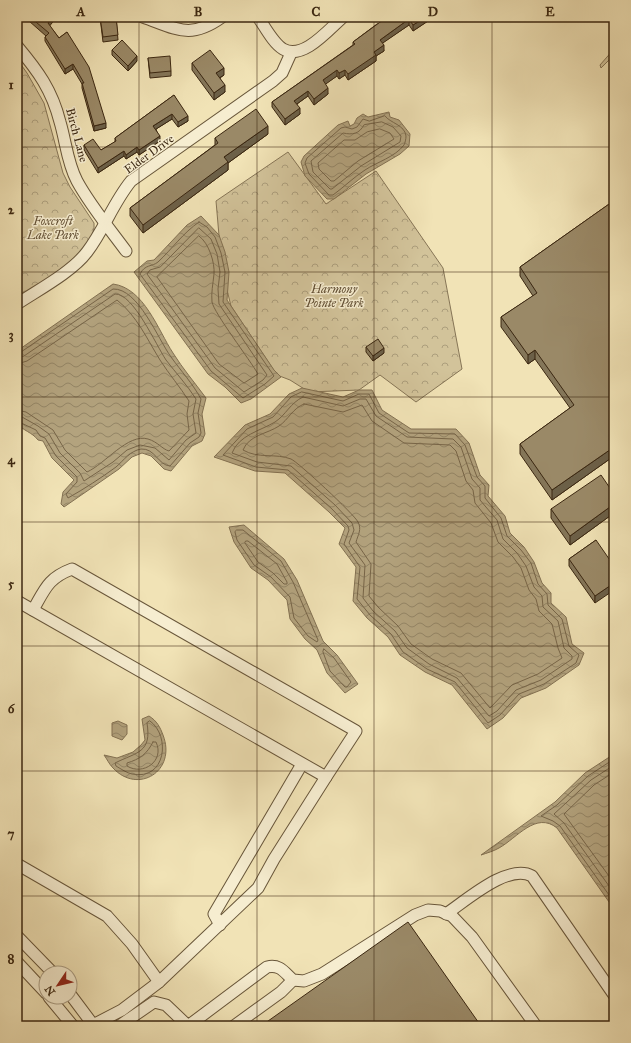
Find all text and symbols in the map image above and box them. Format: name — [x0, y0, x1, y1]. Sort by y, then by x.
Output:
text: A — [76, 4, 86, 20]
text: B — [194, 4, 203, 20]
text: C — [312, 4, 321, 20]
text: D — [428, 4, 438, 20]
text: E — [545, 4, 555, 20]
text: 1 — [8, 77, 14, 93]
street label: Birch Lane — [63, 106, 91, 164]
street label: Elder Drive — [122, 131, 176, 177]
text: 2 — [8, 202, 15, 218]
park label: Foxcroft Lake Park — [26, 214, 80, 242]
park label: Harmony Pointe Park — [304, 282, 364, 310]
text: 3 — [8, 327, 14, 343]
text: 4 — [7, 452, 15, 468]
text: 5 — [8, 576, 15, 592]
text: 6 — [8, 701, 16, 717]
text: 7 — [8, 826, 15, 842]
text: 8 — [8, 951, 15, 967]
north arrow — [38, 965, 78, 1005]
text: N — [42, 982, 58, 998]

